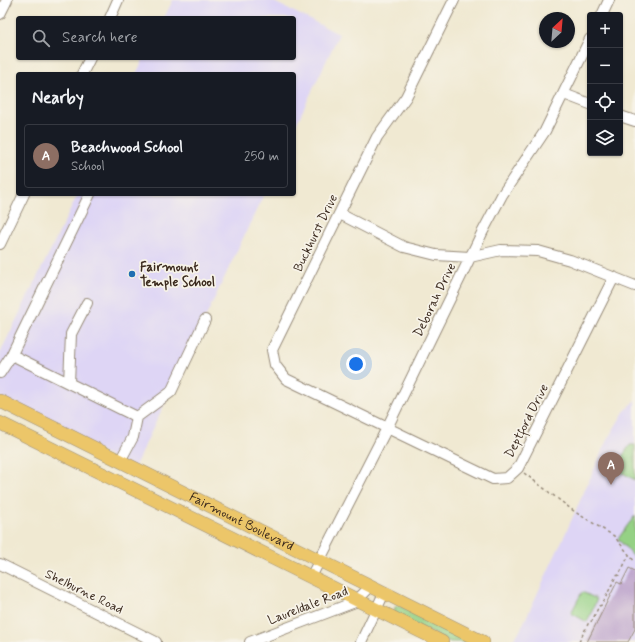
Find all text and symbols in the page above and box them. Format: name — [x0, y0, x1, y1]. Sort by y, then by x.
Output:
north arrow — [539, 12, 575, 48]
map controls — [587, 12, 623, 156]
button: + — [587, 12, 623, 48]
search box — [16, 16, 296, 60]
icon: search — [30, 27, 52, 49]
text: Search here — [62, 28, 138, 48]
button: − — [587, 48, 623, 84]
button: locate — [587, 84, 623, 120]
text: Nearby — [32, 87, 84, 109]
button: layers — [587, 120, 623, 156]
text: Beachwood School — [71, 138, 183, 158]
text: A — [42, 148, 50, 165]
text: 250 m — [244, 148, 279, 165]
text: School — [71, 158, 105, 175]
street label: Buckhurst Drive — [290, 191, 342, 275]
place label: Fairmount Temple School — [140, 259, 215, 291]
street label: Deborah Drive — [410, 260, 460, 340]
marker: Fairmount Temple School — [127, 269, 137, 279]
your location — [346, 354, 366, 374]
street label: Deptford Drive — [501, 381, 555, 462]
pin: A — [598, 452, 624, 485]
street label: Fairmount Boulevard — [186, 488, 297, 555]
street label: Shelburne Road — [42, 566, 126, 618]
street label: Laureldale Road — [265, 583, 351, 629]

